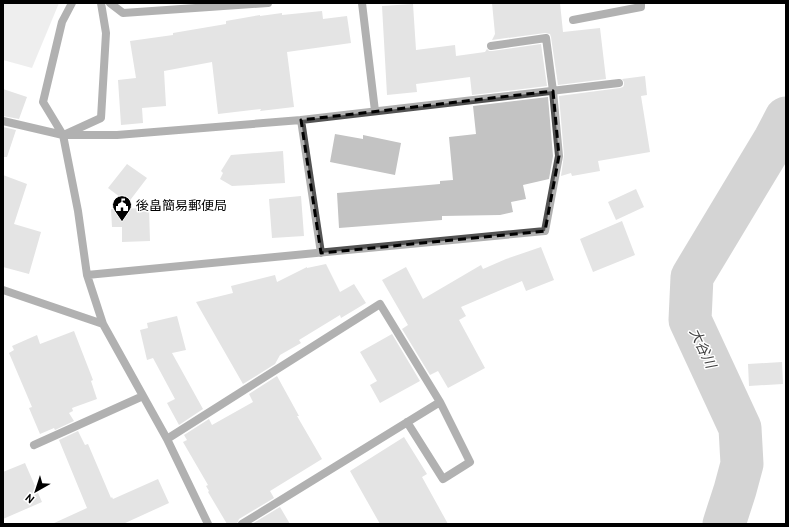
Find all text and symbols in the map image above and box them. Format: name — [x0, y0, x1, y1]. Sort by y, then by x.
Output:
public building icon: 後畠簡易郵便局 — [111, 194, 133, 222]
place label: 後畠簡易郵便局 — [136, 197, 227, 213]
water label: 大谷川 — [686, 325, 721, 373]
north arrow — [16, 471, 56, 511]
text: N — [22, 491, 37, 507]

